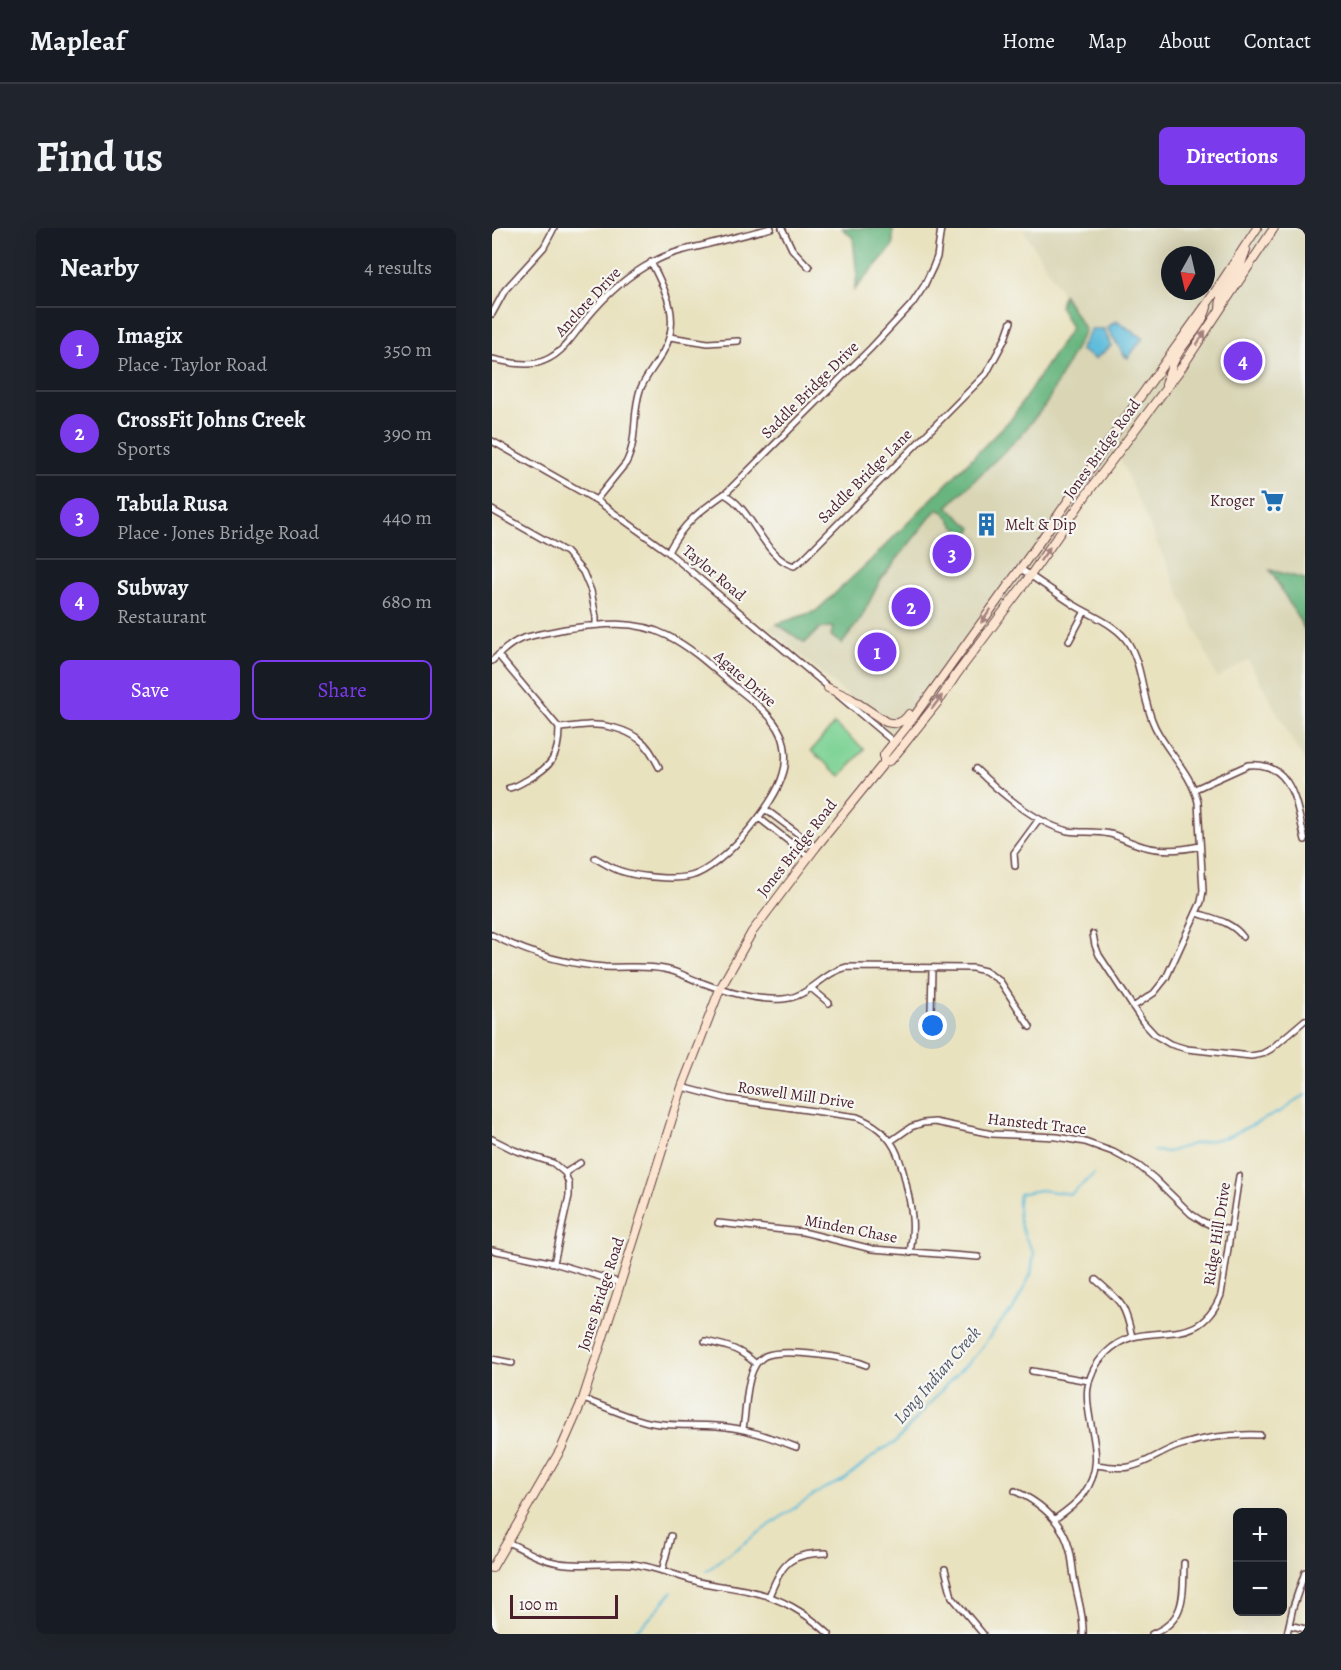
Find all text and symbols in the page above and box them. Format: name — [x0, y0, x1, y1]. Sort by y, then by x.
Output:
text: Mapleaf — [30, 22, 125, 60]
text: Home — [1002, 27, 1055, 55]
text: Map — [1088, 27, 1126, 55]
text: About — [1159, 27, 1211, 55]
text: Contact — [1244, 27, 1311, 55]
button: Directions — [1159, 127, 1305, 185]
text: Find us — [36, 128, 163, 185]
north arrow — [1161, 246, 1215, 300]
text: Nearby — [60, 250, 139, 285]
text: 4 results — [364, 254, 432, 281]
street label: Anclote Drive — [549, 262, 626, 342]
text: Imagix — [117, 321, 183, 351]
one-way arrow — [1195, 330, 1206, 346]
text: 1 — [76, 336, 83, 363]
text: 350 m — [384, 336, 432, 363]
street label: Saddle Bridge Drive — [756, 336, 864, 444]
pin: 4 — [1224, 338, 1263, 384]
text: Place · Taylor Road — [117, 351, 267, 378]
street label: Jones Bridge Road — [1058, 394, 1146, 503]
text: CrossFit Johns Creek — [117, 405, 306, 435]
text: 2 — [75, 420, 84, 447]
text: 390 m — [383, 420, 432, 447]
street label: Saddle Bridge Lane — [813, 424, 917, 528]
text: Sports — [117, 435, 170, 462]
supermarket icon: Kroger — [1260, 488, 1286, 514]
text: Tabula Rusa — [117, 489, 228, 519]
place label: Kroger — [1210, 490, 1255, 512]
text: 3 — [75, 504, 84, 531]
text: 440 m — [383, 504, 432, 531]
building icon: Melt & Dip — [974, 512, 1000, 538]
place label: Melt & Dip — [1005, 514, 1076, 536]
text: Place · Jones Bridge Road — [117, 519, 319, 546]
pin: 3 — [932, 532, 972, 576]
street label: Taylor Road — [678, 540, 751, 606]
one-way arrow — [1039, 547, 1051, 563]
text: Subway — [117, 573, 188, 603]
pin: 2 — [892, 584, 930, 629]
text: 4 — [75, 588, 84, 615]
text: 680 m — [382, 588, 432, 615]
text: Restaurant — [117, 603, 207, 630]
one-way arrow — [980, 608, 992, 624]
pin: 1 — [858, 630, 896, 674]
street label: Agate Drive — [708, 645, 781, 712]
button: Save — [60, 660, 240, 720]
button: Share — [252, 660, 432, 720]
one-way arrow — [931, 695, 943, 710]
street label: Jones Bridge Road — [752, 794, 842, 901]
your location — [918, 1011, 947, 1040]
street label: Roswell Mill Drive — [736, 1076, 856, 1114]
street label: Hanstedt Trace — [986, 1108, 1088, 1140]
street label: Ridge Hill Drive — [1198, 1181, 1236, 1287]
street label: Minden Chase — [803, 1209, 899, 1249]
street label: Jones Bridge Road — [572, 1234, 630, 1354]
water label: Long Indian Creek — [888, 1321, 986, 1429]
map controls — [1233, 1508, 1287, 1616]
button: + — [1233, 1508, 1287, 1562]
button: − — [1233, 1562, 1287, 1616]
scale bar — [510, 1592, 618, 1620]
text: 100 m — [519, 1594, 558, 1616]

